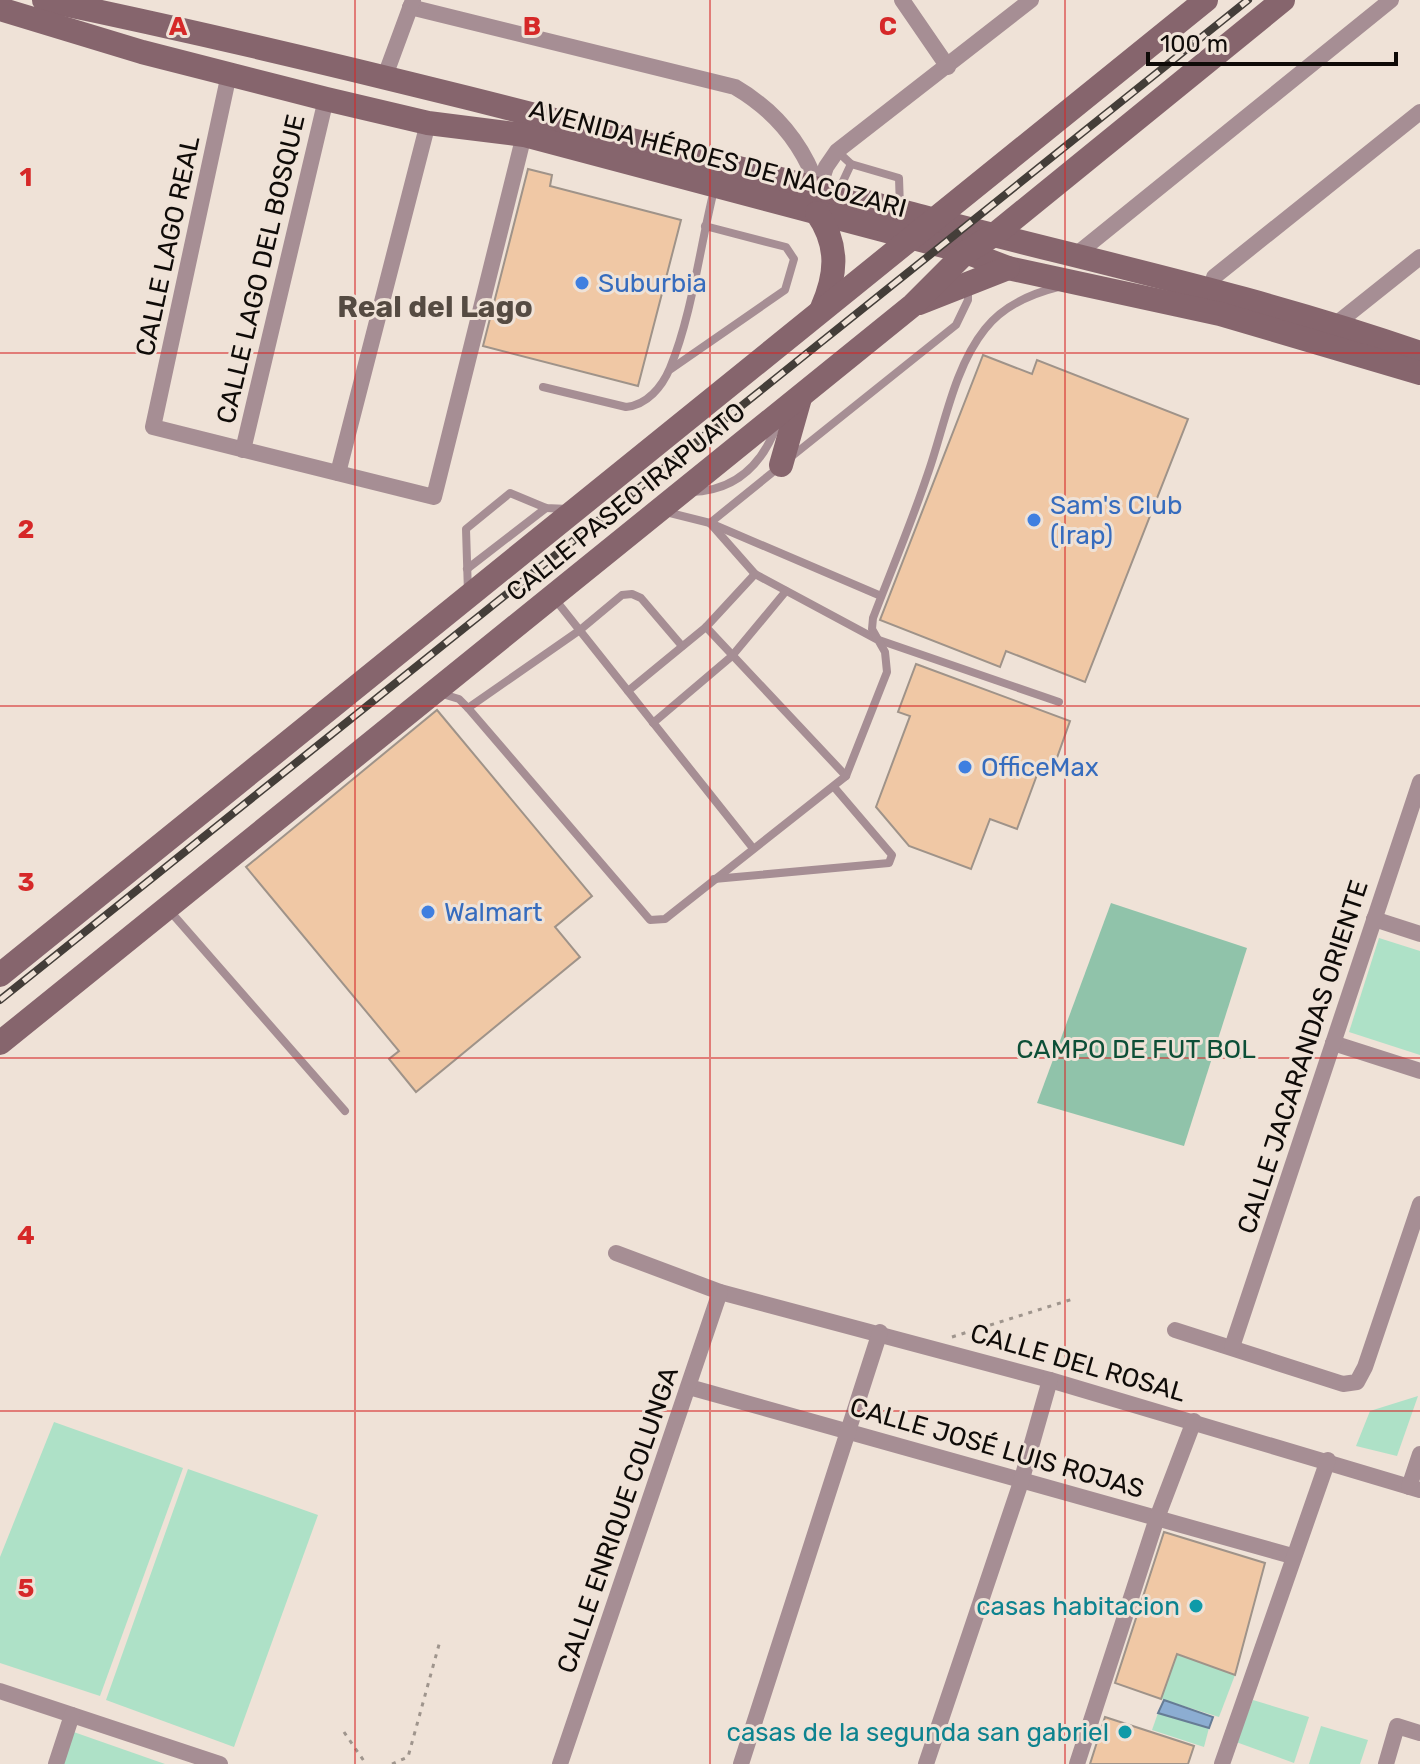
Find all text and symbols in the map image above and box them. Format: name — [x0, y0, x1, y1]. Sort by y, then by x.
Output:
text: A — [169, 11, 188, 42]
text: B — [523, 11, 541, 42]
text: C — [879, 11, 897, 42]
scale bar — [1148, 16, 1396, 66]
text: 100 m — [1160, 30, 1228, 58]
street label: AVENIDA HÉROES DE NACOZARI — [526, 94, 910, 224]
street label: CALLE LAGO DEL BOSQUE — [210, 112, 312, 426]
street label: CALLE LAGO REAL — [130, 133, 207, 359]
text: 1 — [20, 162, 32, 193]
place label: Suburbia — [598, 268, 707, 299]
marker: Suburbia — [573, 274, 591, 292]
district label: Real del Lago — [337, 289, 533, 325]
street label: CALLE PASEO IRAPUATO — [500, 396, 752, 608]
place label: Sam's Club (Irap) — [1050, 490, 1182, 551]
marker: Sam's Club (Irap) — [1025, 511, 1043, 529]
text: 2 — [18, 514, 34, 545]
place label: OfficeMax — [981, 752, 1099, 783]
marker: OfficeMax — [956, 758, 974, 776]
text: 3 — [17, 867, 35, 898]
street label: CALLE JACARANDAS ORIENTE — [1231, 876, 1375, 1238]
place label: Walmart — [444, 897, 542, 928]
marker: Walmart — [419, 903, 437, 921]
park label: CAMPO DE FUT BOL — [1016, 1034, 1256, 1065]
text: 4 — [17, 1220, 35, 1251]
street label: CALLE DEL ROSAL — [967, 1317, 1190, 1409]
street label: CALLE ENRIQUE COLUNGA — [551, 1363, 685, 1677]
street label: CALLE JOSÉ LUIS ROJAS — [846, 1391, 1148, 1505]
text: 5 — [18, 1573, 34, 1604]
place label: casas habitacion — [976, 1591, 1180, 1622]
marker: casas habitacion — [1187, 1597, 1205, 1615]
place label: casas de la segunda san gabriel — [727, 1717, 1109, 1748]
marker: casas de la segunda san gabriel — [1116, 1723, 1134, 1741]

